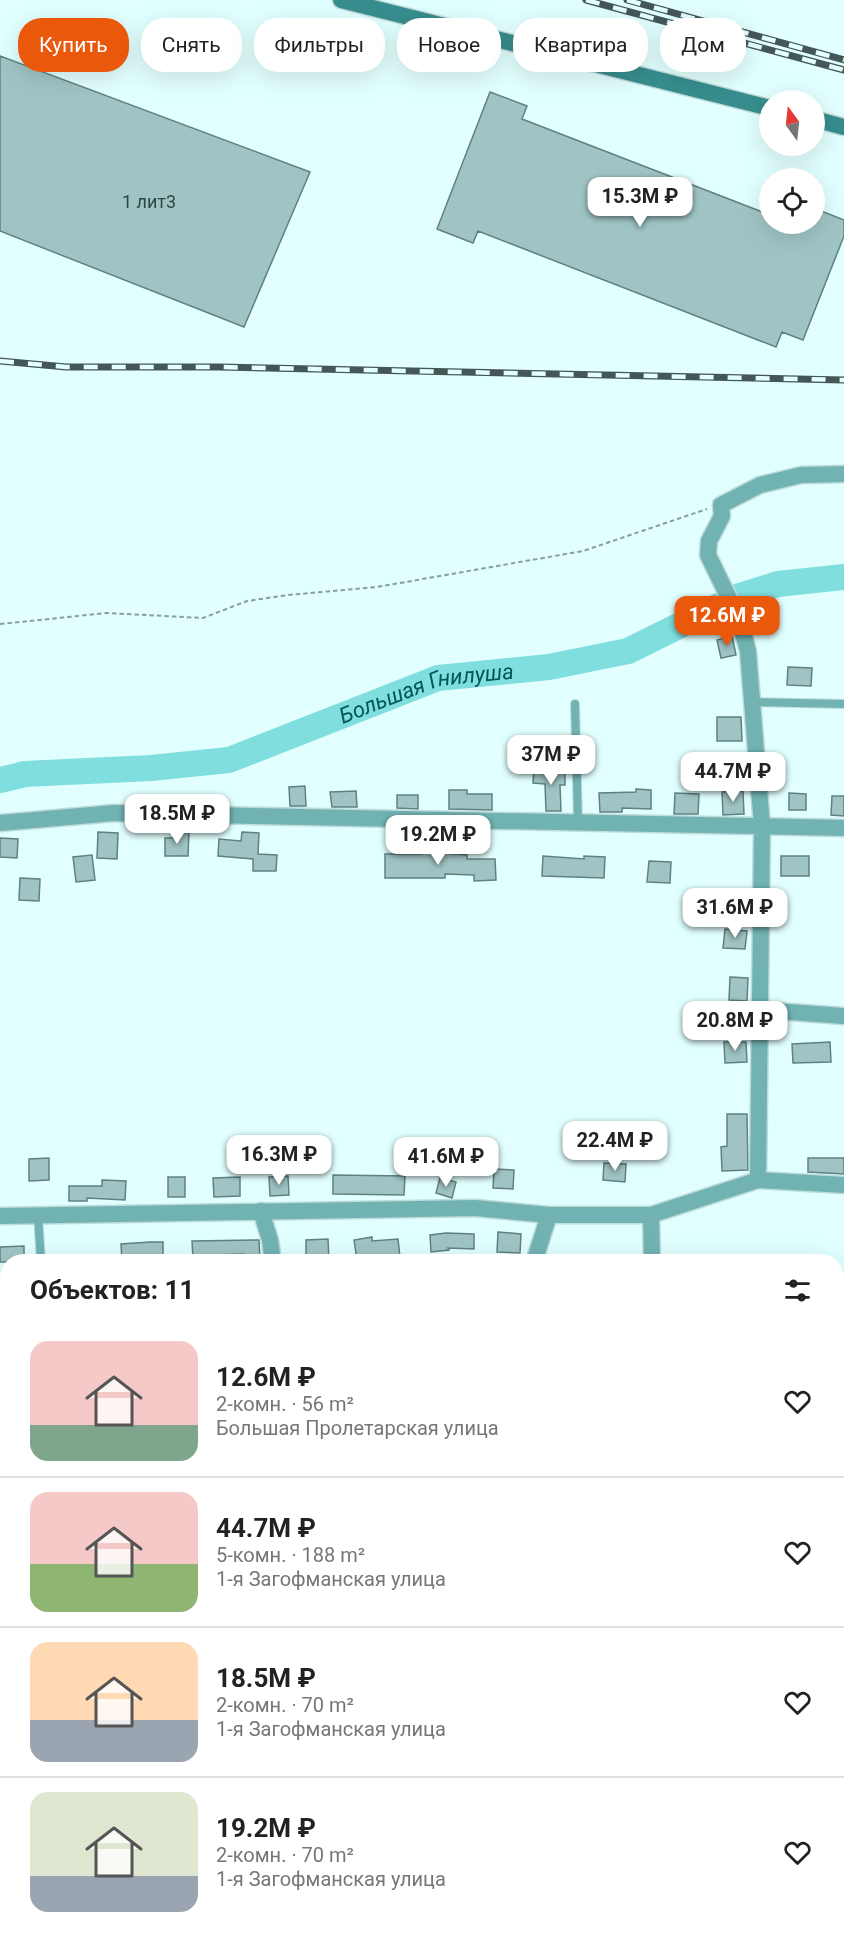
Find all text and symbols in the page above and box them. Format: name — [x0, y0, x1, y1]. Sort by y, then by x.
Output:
chip: Купить — [18, 18, 129, 72]
chip: Снять — [141, 18, 242, 72]
chip: Фильтры — [254, 18, 385, 72]
chip: Новое — [397, 18, 501, 72]
chip: Квартира — [513, 18, 648, 72]
chip: Дом — [660, 18, 746, 72]
north arrow — [759, 90, 825, 156]
map controls — [759, 90, 825, 234]
button: locate — [759, 168, 825, 234]
pin: 15.3M ₽ — [585, 177, 695, 228]
text: 15.3M ₽ — [602, 184, 678, 208]
house number: 1 лит3 — [122, 191, 176, 212]
pin: 12.6M ₽ — [672, 596, 782, 647]
text: 12.6M ₽ — [689, 603, 765, 627]
water label: Большая Гнилуша — [335, 658, 515, 728]
pin: 37M ₽ — [509, 735, 593, 786]
text: 37M ₽ — [521, 742, 581, 766]
pin: 44.7M ₽ — [678, 752, 788, 803]
text: 44.7M ₽ — [695, 759, 771, 783]
pin: 18.5M ₽ — [122, 794, 232, 845]
text: 18.5M ₽ — [139, 801, 215, 825]
pin: 19.2M ₽ — [383, 815, 493, 866]
text: 19.2M ₽ — [400, 822, 476, 846]
pin: 31.6M ₽ — [680, 888, 790, 939]
text: 31.6M ₽ — [697, 895, 773, 919]
pin: 20.8M ₽ — [680, 1001, 790, 1052]
text: 20.8M ₽ — [697, 1008, 773, 1032]
pin: 22.4M ₽ — [560, 1121, 670, 1172]
text: 22.4M ₽ — [577, 1128, 653, 1152]
pin: 16.3M ₽ — [224, 1135, 334, 1186]
pin: 41.6M ₽ — [391, 1137, 501, 1188]
text: 16.3M ₽ — [241, 1142, 317, 1166]
text: 41.6M ₽ — [408, 1144, 484, 1168]
icon: filters — [781, 1274, 814, 1307]
text: Объектов: 11 — [30, 1275, 194, 1305]
text: 12.6M ₽ — [216, 1362, 316, 1392]
icon: home — [78, 1365, 150, 1437]
icon: heart — [781, 1385, 814, 1418]
text: 2-комн. · 56 m² — [216, 1392, 354, 1416]
text: Большая Пролетарская улица — [216, 1416, 499, 1440]
text: 44.7M ₽ — [216, 1513, 316, 1543]
icon: home — [78, 1516, 150, 1588]
icon: heart — [781, 1536, 814, 1569]
text: 5-комн. · 188 m² — [216, 1543, 365, 1567]
text: 1-я Загофманская улица — [216, 1567, 446, 1591]
text: 18.5M ₽ — [216, 1663, 316, 1693]
icon: home — [78, 1666, 150, 1738]
icon: heart — [781, 1686, 814, 1719]
text: 2-комн. · 70 m² — [216, 1693, 354, 1717]
text: 1-я Загофманская улица — [216, 1717, 446, 1741]
text: 19.2M ₽ — [216, 1813, 316, 1843]
icon: home — [78, 1816, 150, 1888]
icon: heart — [781, 1836, 814, 1869]
text: 2-комн. · 70 m² — [216, 1843, 354, 1867]
text: 1-я Загофманская улица — [216, 1867, 446, 1891]

